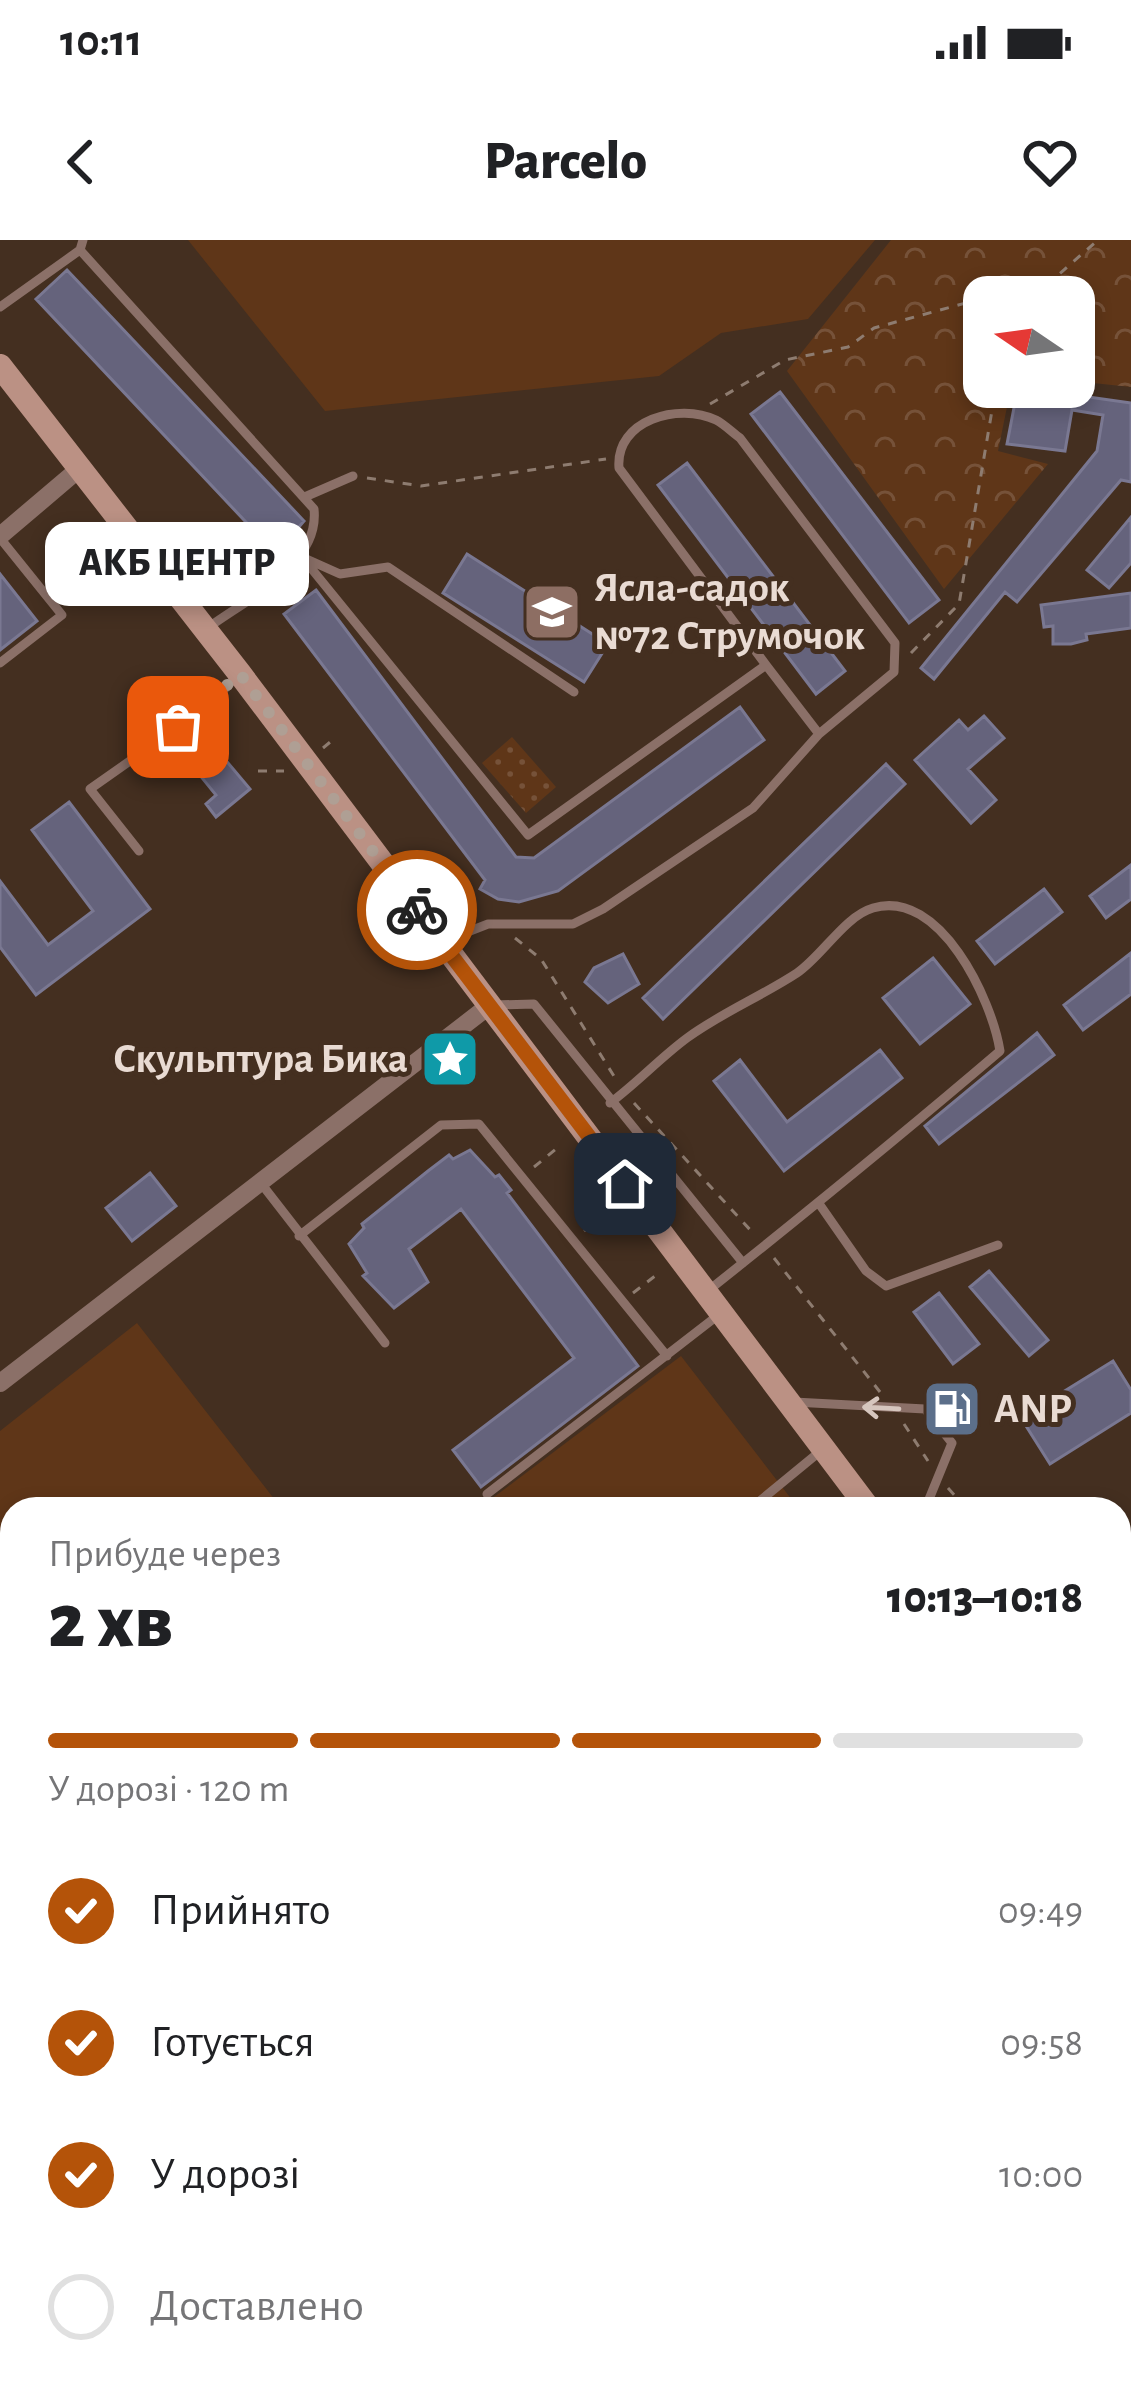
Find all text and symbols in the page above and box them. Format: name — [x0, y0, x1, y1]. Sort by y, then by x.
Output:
text: 10:11 — [60, 19, 142, 64]
icon: back — [48, 129, 114, 195]
icon: heart — [1017, 129, 1083, 195]
text: Parcelo — [484, 135, 647, 189]
north arrow — [963, 276, 1095, 408]
map controls — [963, 276, 1095, 408]
callout: АКБ ЦЕНТР — [46, 523, 310, 607]
text: АКБ ЦЕНТР — [79, 544, 275, 583]
place label: Ясла-садок №72 Струмочок — [594, 567, 865, 657]
school or university icon: Ясла-садок №72 Струмочок — [521, 581, 583, 643]
pin — [127, 676, 229, 778]
icon: bag — [145, 694, 211, 760]
courier — [357, 850, 477, 970]
icon: bike — [384, 877, 450, 943]
place icon: Cкульптура Бика — [419, 1028, 481, 1090]
place label: Cкульптура Бика — [114, 1038, 408, 1080]
pin — [574, 1133, 676, 1235]
icon: home — [592, 1151, 658, 1217]
fuel station icon: ANP — [921, 1378, 983, 1440]
place label: ANP — [994, 1388, 1072, 1430]
one-way arrow — [862, 1397, 901, 1420]
text: Прибуде через — [48, 1535, 281, 1574]
text: 10:13–10:18 — [887, 1576, 1083, 1621]
text: 2 хв — [48, 1584, 173, 1662]
text: У дорозі · 120 m — [48, 1770, 289, 1809]
icon: check — [48, 1878, 114, 1944]
text: Прийнято — [150, 1888, 331, 1933]
text: 09:49 — [998, 1892, 1083, 1931]
icon: check — [48, 2010, 114, 2076]
text: Готується — [150, 2020, 315, 2065]
text: 09:58 — [1000, 2024, 1083, 2063]
icon: check — [48, 2142, 114, 2208]
text: У дорозі — [150, 2152, 300, 2197]
text: 10:00 — [999, 2156, 1083, 2195]
text: Доставлено — [150, 2284, 364, 2329]

